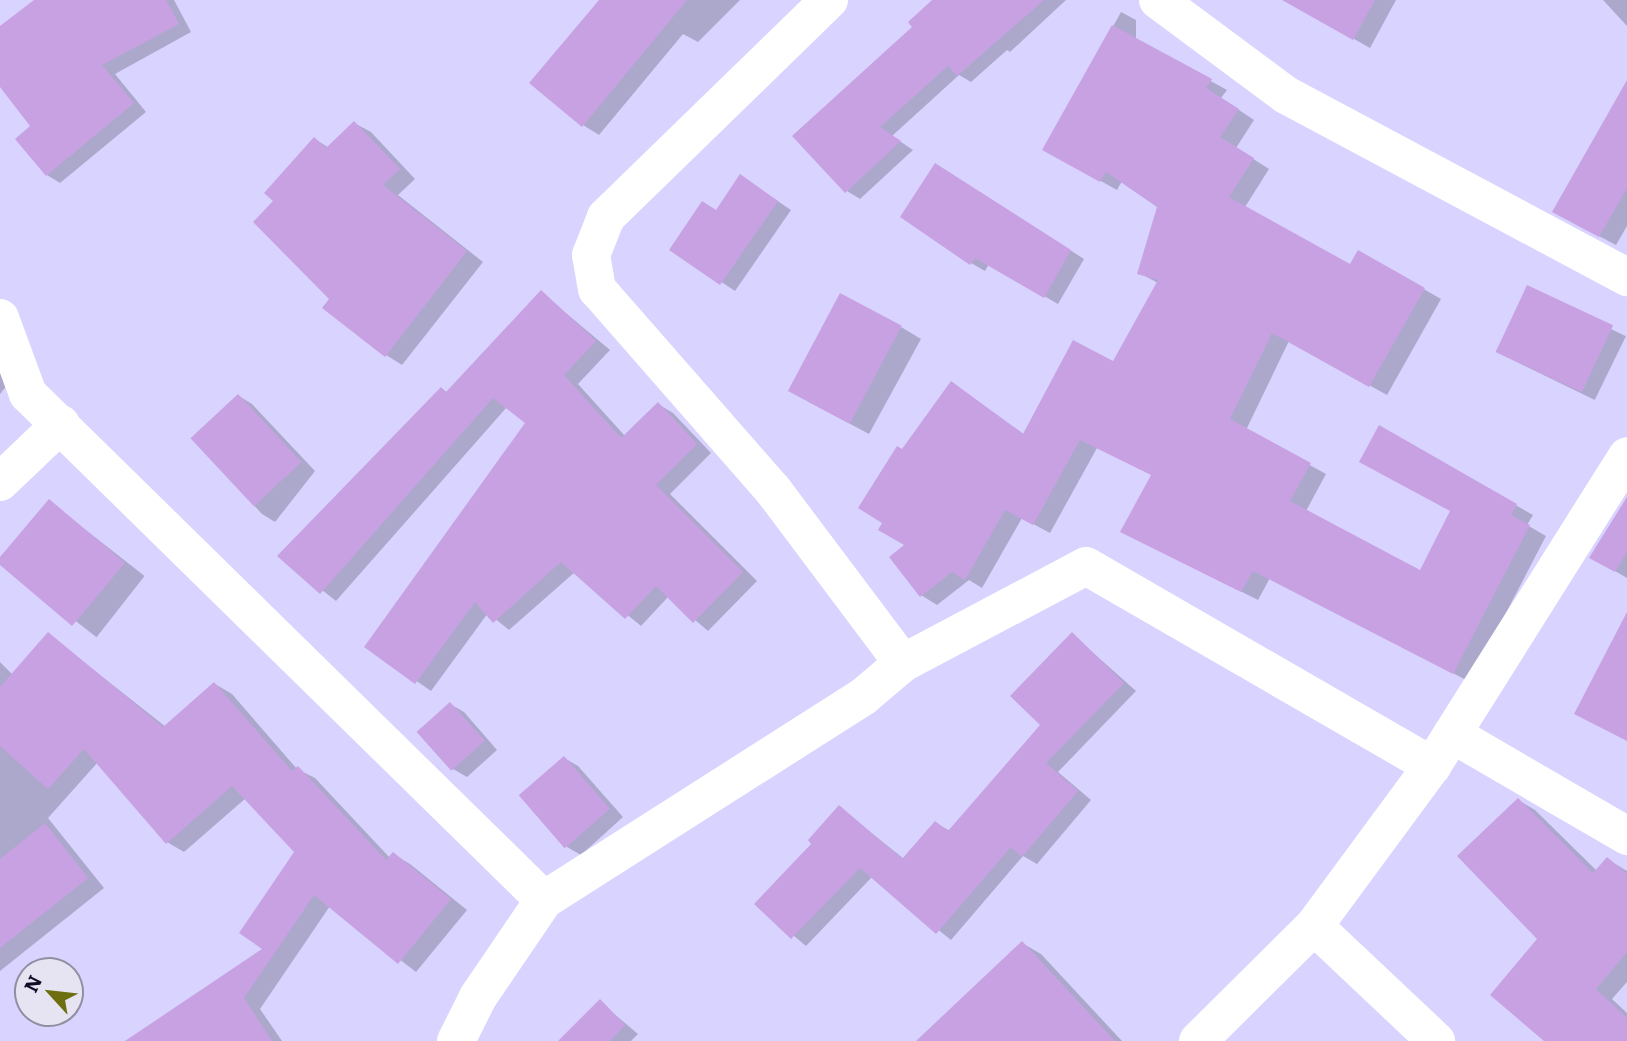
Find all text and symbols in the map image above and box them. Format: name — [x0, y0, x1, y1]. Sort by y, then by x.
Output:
north arrow — [14, 957, 84, 1027]
text: N — [16, 970, 48, 997]

